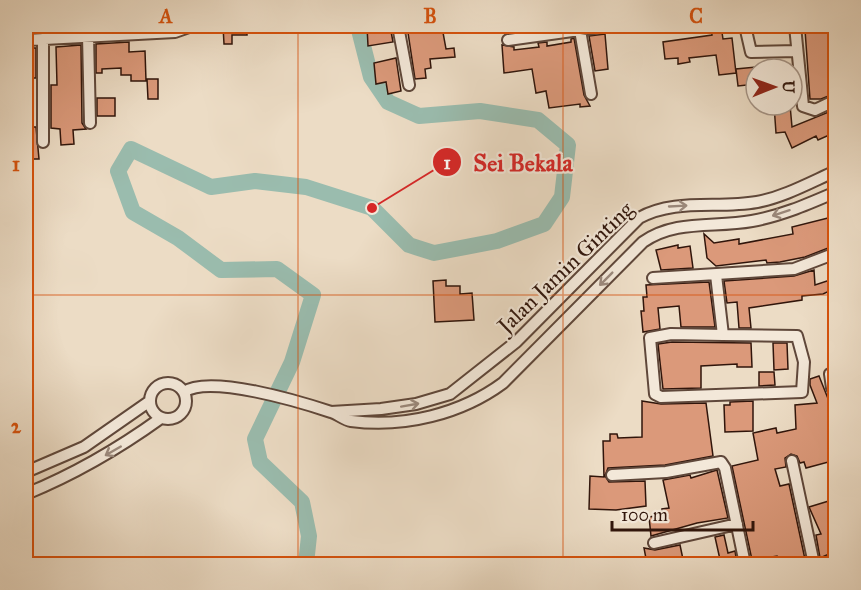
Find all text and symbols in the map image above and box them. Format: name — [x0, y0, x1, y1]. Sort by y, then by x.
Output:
text: A — [157, 4, 173, 28]
text: B — [423, 4, 437, 28]
text: C — [689, 4, 703, 28]
north arrow — [744, 57, 804, 117]
text: U — [779, 80, 798, 94]
callout: Sei Bekala — [432, 141, 585, 183]
text: Sei Bekala — [473, 148, 573, 178]
text: 1 — [12, 152, 20, 176]
text: 1 — [443, 152, 451, 174]
street label: Jalan Jamin Ginting — [490, 195, 639, 340]
one-way arrow — [667, 201, 687, 212]
one-way arrow — [772, 209, 791, 220]
one-way arrow — [599, 271, 614, 286]
one-way arrow — [399, 399, 419, 410]
text: 2 — [11, 414, 22, 438]
one-way arrow — [105, 445, 122, 457]
scale bar — [612, 494, 753, 532]
text: 100 m — [621, 504, 668, 526]

